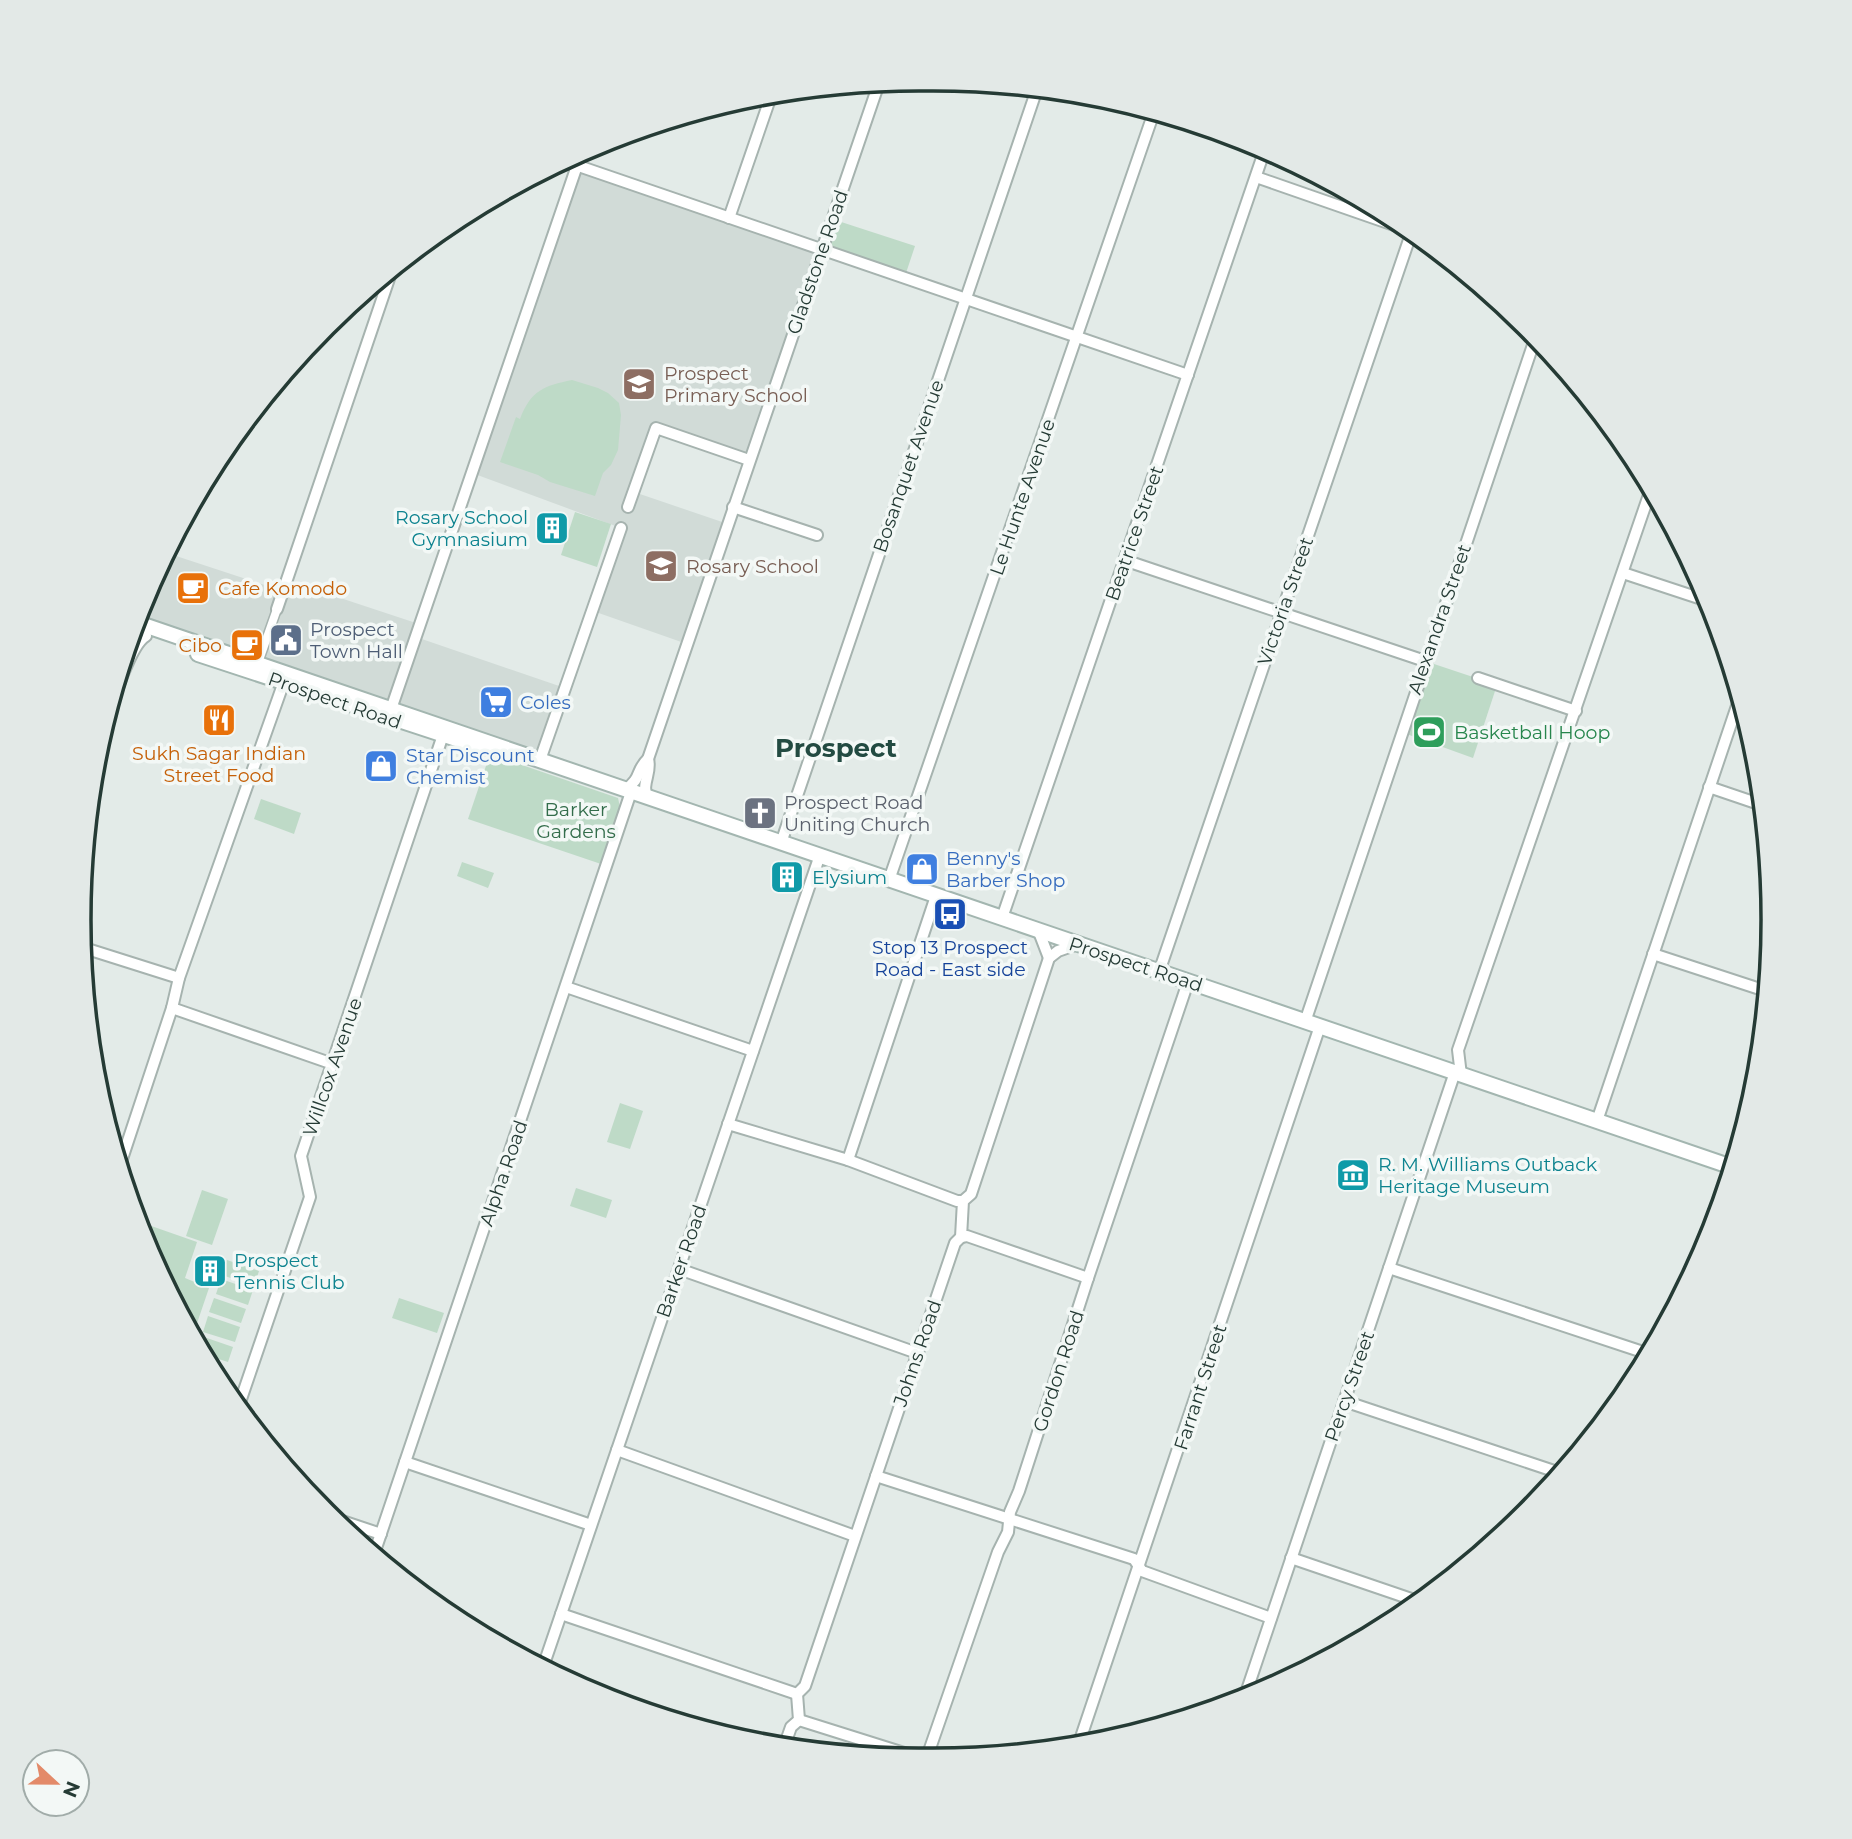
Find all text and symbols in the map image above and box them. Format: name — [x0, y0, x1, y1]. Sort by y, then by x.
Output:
street label: Gladstone Road — [782, 187, 853, 337]
place label: Prospect Primary School — [664, 362, 808, 407]
school or university icon: Prospect Primary School — [620, 365, 658, 403]
street label: Bosanquet Avenue — [868, 377, 949, 556]
street label: Le Hunte Avenue — [985, 416, 1060, 578]
street label: Beatrice Street — [1101, 462, 1168, 604]
place label: Rosary School Gymnasium — [395, 506, 528, 551]
building icon: Rosary School Gymnasium — [533, 509, 571, 547]
street label: Victoria Street — [1253, 534, 1318, 668]
street label: Alexandra Street — [1403, 541, 1476, 697]
school or university icon: Rosary School — [642, 547, 680, 585]
place label: Rosary School — [686, 555, 819, 578]
cafe icon: Cafe Komodo — [174, 569, 212, 607]
place label: Cafe Komodo — [218, 577, 347, 600]
place label: Prospect Town Hall — [310, 618, 403, 663]
public building icon: Prospect Town Hall — [267, 621, 305, 659]
cafe icon: Cibo — [228, 626, 266, 664]
place label: Cibo — [179, 634, 222, 657]
street label: Prospect Road — [265, 667, 404, 734]
supermarket icon: Coles — [477, 683, 515, 721]
place label: Coles — [520, 691, 571, 714]
restaurant icon: Sukh Sagar Indian Street Food — [200, 701, 238, 739]
sports icon: Basketball Hoop — [1410, 713, 1448, 751]
place label: Basketball Hoop — [1454, 721, 1610, 744]
district label: Prospect — [775, 732, 897, 764]
place label: Sukh Sagar Indian Street Food — [132, 742, 306, 787]
place label: Star Discount Chemist — [406, 744, 535, 789]
shop icon: Star Discount Chemist — [362, 747, 400, 785]
place label: Prospect Road Uniting Church — [784, 791, 930, 836]
church icon: Prospect Road Uniting Church — [741, 794, 779, 832]
park label: Barker Gardens — [536, 798, 616, 843]
place label: Benny's Barber Shop — [946, 847, 1065, 892]
shop icon: Benny's Barber Shop — [903, 850, 941, 888]
building icon: Elysium — [768, 858, 806, 896]
place label: Elysium — [812, 866, 887, 889]
bus stop icon: Stop 13 Prospect Road - East side — [931, 895, 969, 933]
street label: Prospect Road — [1066, 932, 1206, 997]
place label: Stop 13 Prospect Road - East side — [872, 936, 1028, 981]
street label: Willcox Avenue — [298, 995, 367, 1139]
street label: Alpha Road — [475, 1117, 532, 1229]
place label: R. M. Williams Outback Heritage Museum — [1378, 1153, 1598, 1198]
museum icon: R. M. Williams Outback Heritage Museum — [1334, 1156, 1372, 1194]
street label: Barker Road — [651, 1202, 712, 1321]
place label: Prospect Tennis Club — [234, 1249, 345, 1294]
building icon: Prospect Tennis Club — [191, 1252, 229, 1290]
street label: Johns Road — [888, 1297, 946, 1410]
street label: Gordon Road — [1028, 1308, 1089, 1435]
street label: Farrant Street — [1169, 1321, 1232, 1453]
street label: Percy Street — [1320, 1328, 1379, 1445]
north arrow — [21, 1748, 91, 1818]
text: N — [58, 1778, 85, 1801]

